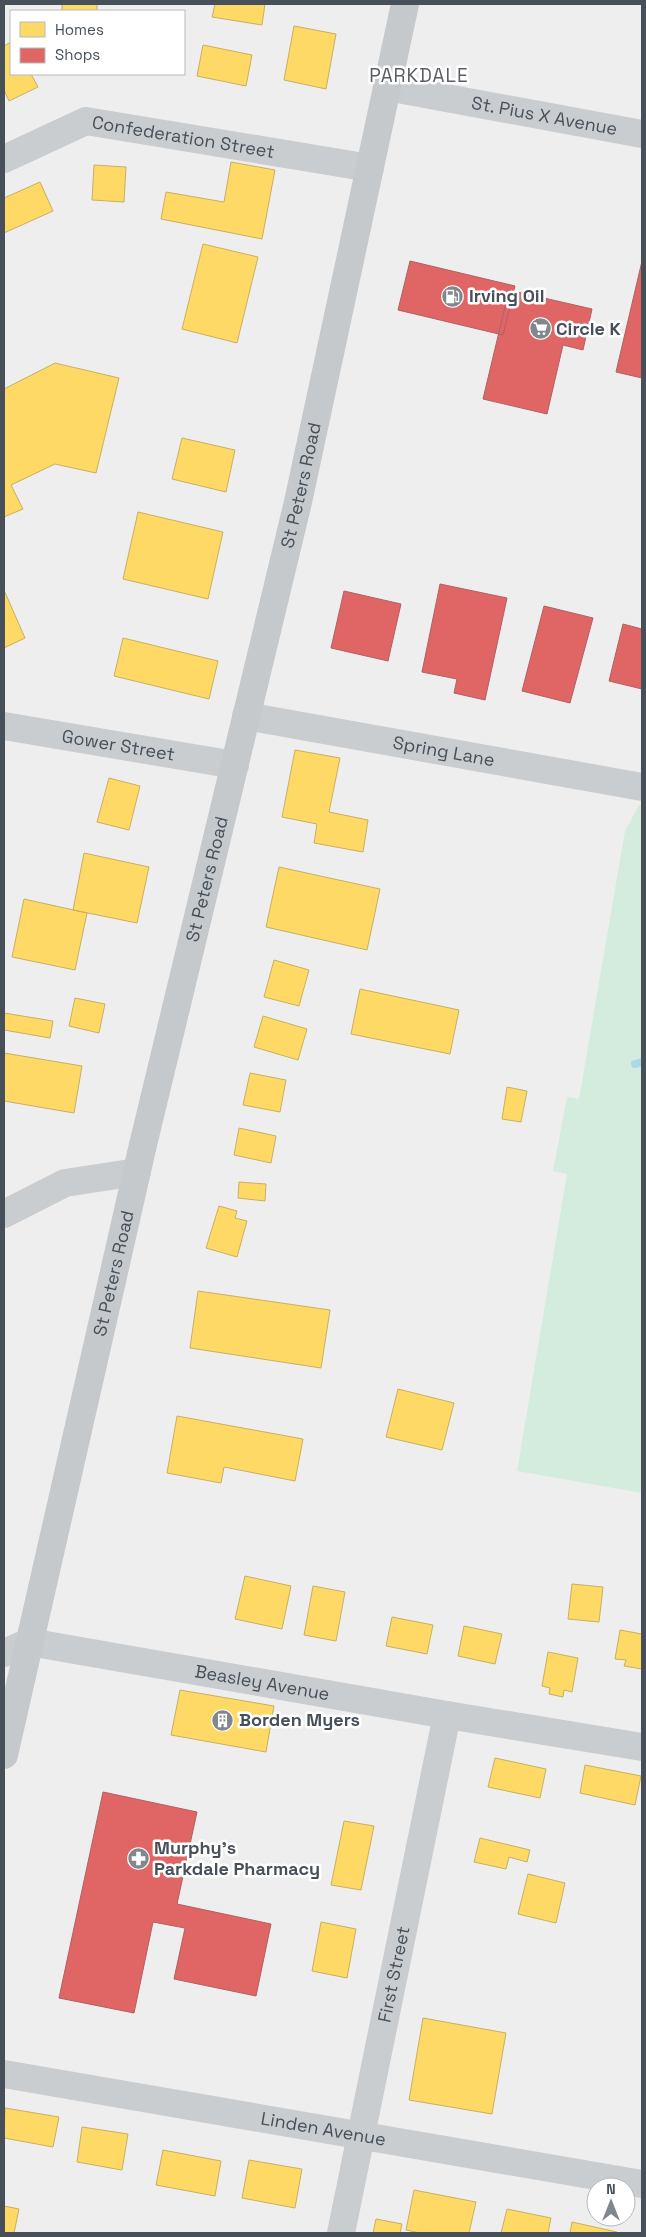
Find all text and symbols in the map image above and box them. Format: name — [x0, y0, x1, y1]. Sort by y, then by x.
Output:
legend — [10, 10, 185, 75]
text: Homes — [55, 20, 104, 39]
text: Shops — [55, 45, 100, 64]
district label: PARKDALE — [369, 63, 469, 88]
street label: St. Pius X Avenue — [470, 91, 619, 140]
street label: Confederation Street — [90, 110, 276, 163]
fuel station icon: Irving Oil — [441, 284, 465, 308]
place label: Irving Oil — [469, 284, 544, 307]
supermarket icon: Circle K — [528, 317, 552, 341]
place label: Circle K — [556, 317, 621, 340]
street label: St Peters Road — [275, 420, 326, 551]
street label: Gower Street — [60, 724, 177, 766]
street label: Spring Lane — [391, 731, 497, 771]
street label: St Peters Road — [180, 814, 233, 944]
street label: St Peters Road — [88, 1208, 139, 1338]
street label: Beasley Avenue — [193, 1659, 331, 1705]
building icon: Borden Myers — [211, 1708, 235, 1732]
place label: Borden Myers — [239, 1708, 360, 1731]
place label: Murphy's Parkdale Pharmacy — [154, 1836, 320, 1880]
pharmacy icon: Murphy's Parkdale Pharmacy — [126, 1846, 150, 1870]
street label: First Street — [372, 1924, 415, 2025]
street label: Linden Avenue — [259, 2106, 388, 2151]
north arrow — [586, 2177, 636, 2227]
text: N — [606, 2180, 616, 2198]

